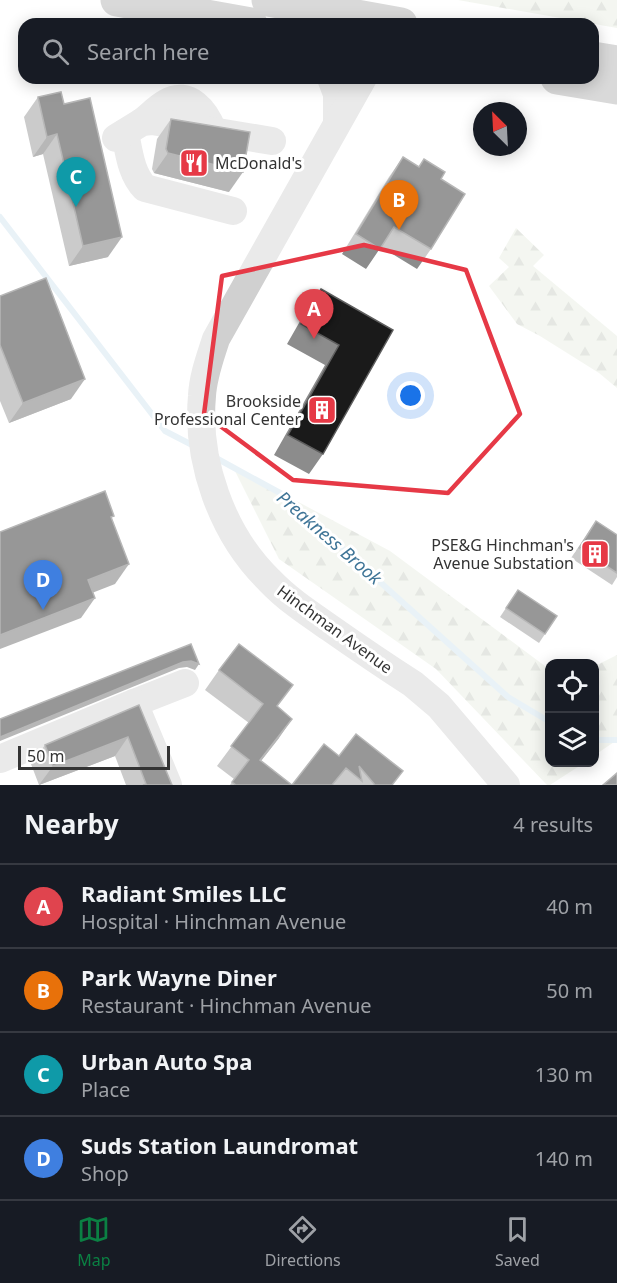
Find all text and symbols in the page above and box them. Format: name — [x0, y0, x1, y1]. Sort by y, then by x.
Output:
search box — [18, 18, 599, 84]
icon: search — [39, 35, 72, 68]
text: Search here — [87, 36, 209, 66]
north arrow — [473, 102, 527, 156]
restaurant icon: McDonald's — [178, 147, 210, 179]
place label: McDonald's — [215, 152, 302, 174]
pin: C — [56, 158, 96, 207]
pin: B — [380, 180, 418, 230]
pin: A — [294, 290, 334, 339]
your location — [396, 381, 425, 410]
place label: Brookside Professional Center — [154, 390, 301, 430]
building icon: Brookside Professional Center — [306, 394, 338, 426]
water label: Preakness Brook — [272, 485, 388, 590]
place label: PSE&G Hinchman's Avenue Substation — [431, 534, 574, 574]
building icon: PSE&G Hinchman's Avenue Substation — [579, 538, 611, 570]
pin: D — [24, 560, 63, 610]
street label: Hinchman Avenue — [273, 580, 397, 678]
map controls — [545, 659, 599, 767]
button: locate — [545, 659, 599, 713]
button: layers — [545, 713, 599, 767]
scale bar — [18, 743, 170, 770]
text: 50 m — [27, 745, 64, 767]
text: Nearby — [24, 806, 119, 842]
text: 4 results — [513, 811, 593, 838]
text: Radiant Smiles LLC — [81, 878, 287, 908]
text: A — [37, 893, 50, 920]
text: 40 m — [546, 893, 593, 920]
text: Hospital · Hinchman Avenue — [81, 908, 346, 935]
text: Park Wayne Diner — [81, 962, 277, 992]
text: B — [37, 977, 50, 1004]
text: 50 m — [546, 977, 593, 1004]
text: Restaurant · Hinchman Avenue — [81, 992, 372, 1019]
text: Urban Auto Spa — [81, 1046, 252, 1076]
text: C — [37, 1061, 50, 1088]
text: 130 m — [535, 1061, 593, 1088]
text: Place — [81, 1076, 130, 1103]
text: Suds Station Laundromat — [81, 1130, 358, 1160]
text: D — [36, 1145, 51, 1172]
text: 140 m — [535, 1145, 593, 1172]
text: Shop — [81, 1160, 129, 1187]
tab: Map — [77, 1213, 110, 1271]
tab: Directions — [265, 1213, 341, 1271]
tab: Saved — [495, 1213, 540, 1271]

